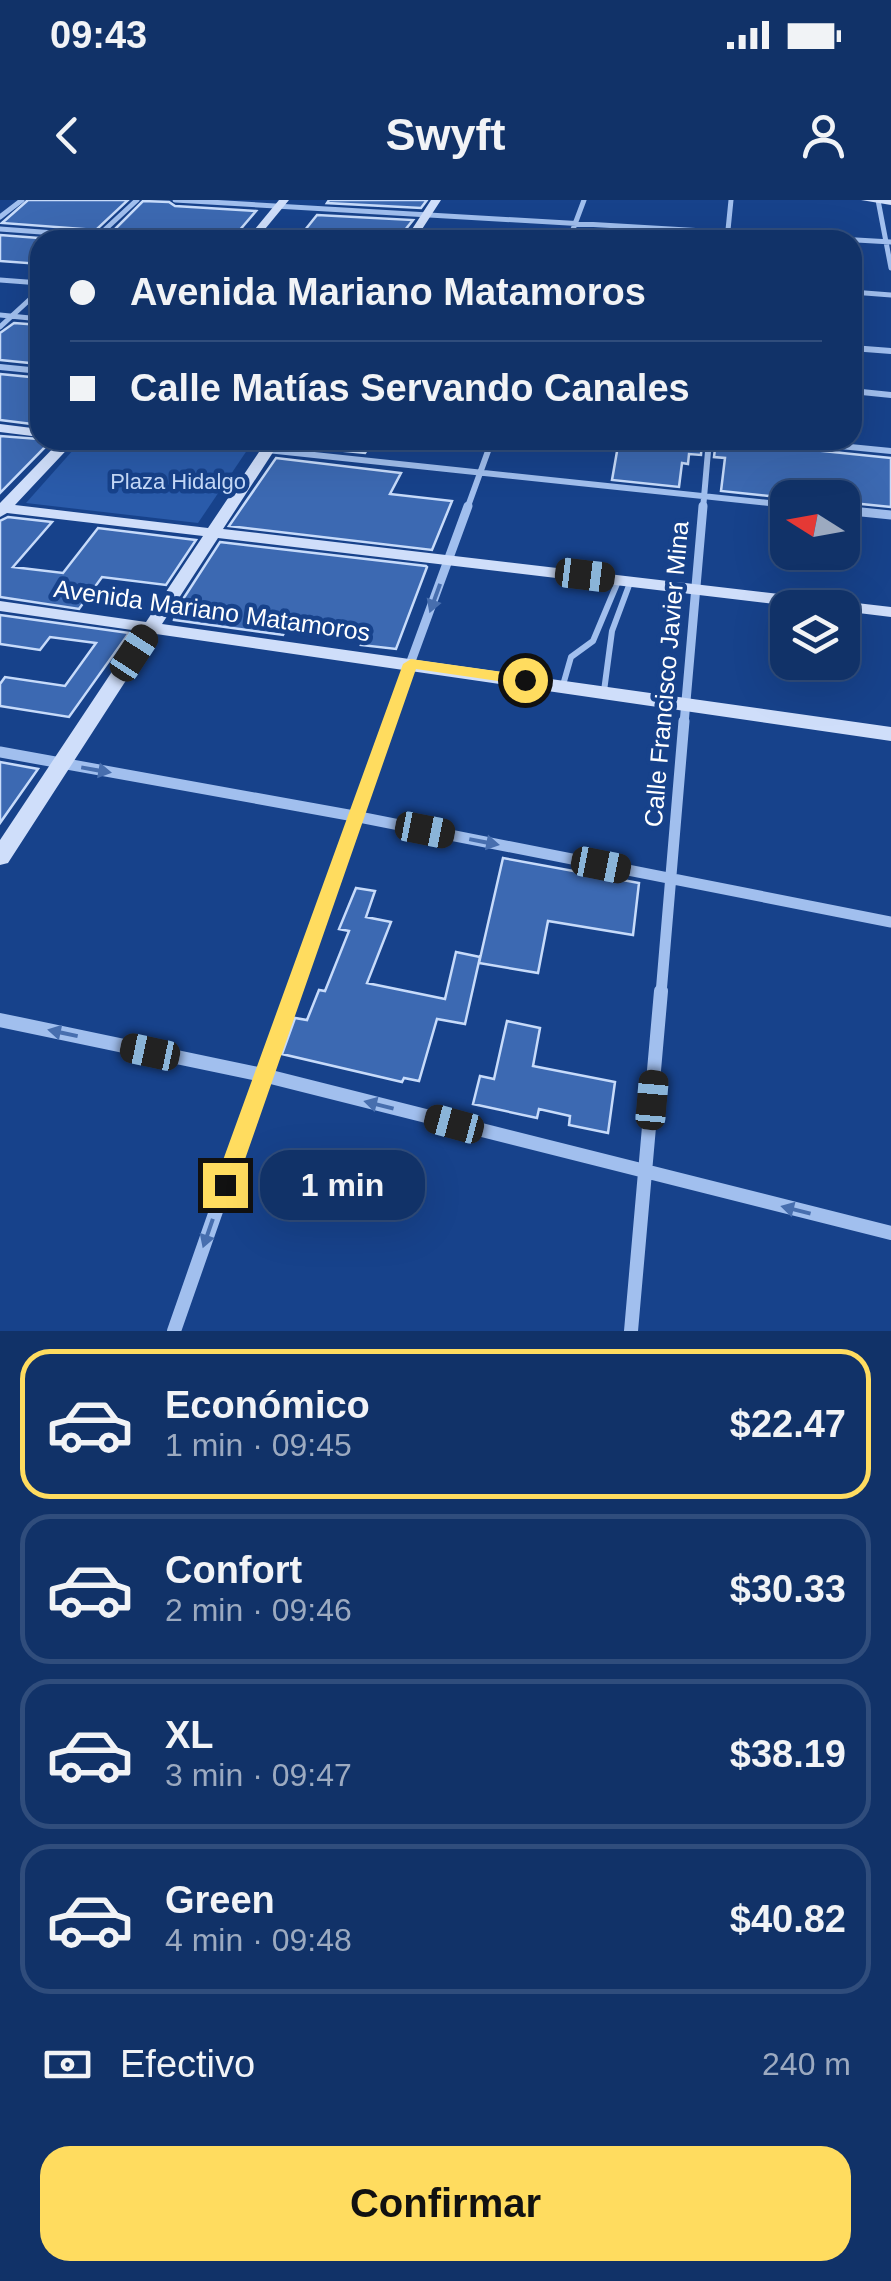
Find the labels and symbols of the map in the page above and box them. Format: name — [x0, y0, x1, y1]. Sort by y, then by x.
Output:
park label: Plaza Hidalgo — [110, 469, 246, 494]
north arrow — [770, 480, 860, 570]
street label: Calle Francisco Javier Mina — [639, 520, 693, 828]
car — [553, 556, 617, 594]
street label: Avenida Mariano Matamoros — [52, 574, 372, 646]
one-way arrow — [427, 583, 443, 613]
car — [105, 620, 163, 686]
route start — [503, 658, 548, 703]
one-way arrow — [81, 763, 112, 778]
car — [393, 810, 457, 850]
one-way arrow — [469, 834, 500, 850]
car — [569, 845, 633, 885]
one-way arrow — [47, 1024, 78, 1040]
car — [118, 1031, 182, 1073]
car — [634, 1069, 670, 1131]
one-way arrow — [363, 1097, 394, 1113]
car — [421, 1102, 487, 1146]
callout: 1 min — [260, 1150, 425, 1220]
route end — [203, 1163, 248, 1208]
one-way arrow — [780, 1202, 811, 1217]
one-way arrow — [200, 1219, 215, 1249]

